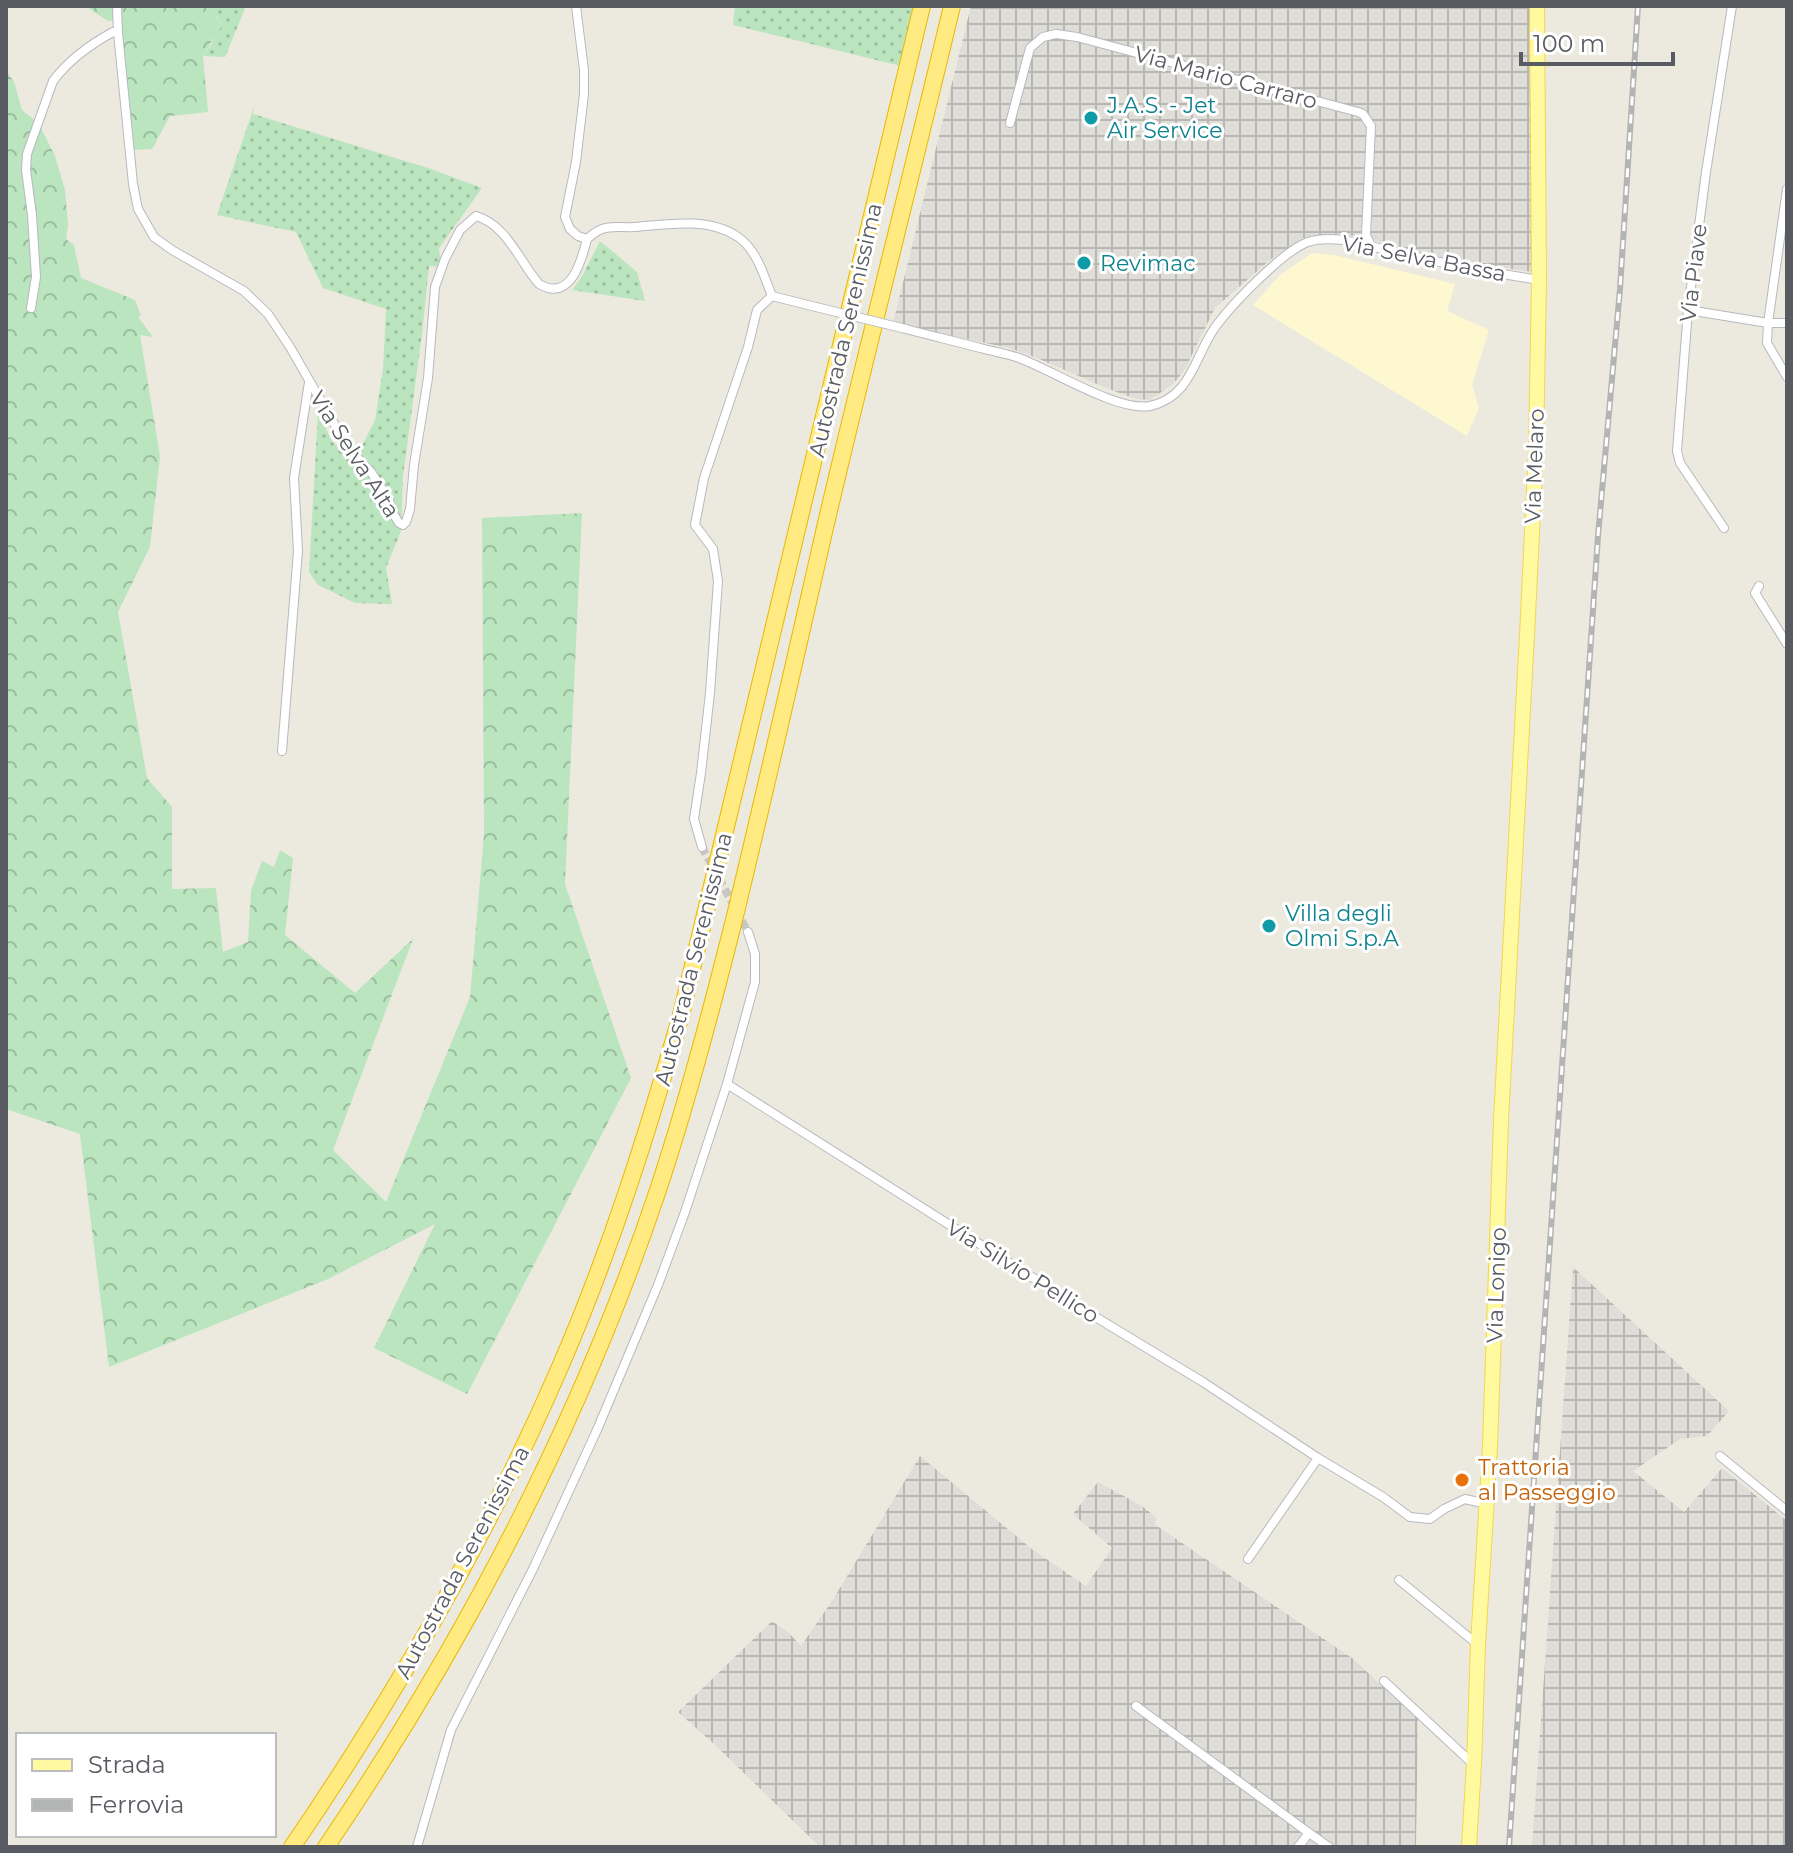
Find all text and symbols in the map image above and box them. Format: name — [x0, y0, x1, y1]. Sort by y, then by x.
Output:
scale bar — [1521, 16, 1673, 66]
text: 100 m — [1533, 29, 1605, 58]
street label: Via Mario Carraro — [1132, 40, 1320, 115]
place label: J.A.S. - Jet Air Service — [1106, 92, 1223, 144]
marker: J.A.S. - Jet Air Service — [1082, 109, 1100, 127]
street label: Autostrada Serenissima — [803, 200, 888, 460]
street label: Via Piave — [1674, 222, 1713, 324]
street label: Via Selva Bassa — [1340, 229, 1508, 288]
place label: Revimac — [1100, 250, 1196, 277]
marker: Revimac — [1075, 254, 1093, 272]
street label: Via Selva Alta — [304, 386, 406, 523]
street label: Via Melaro — [1519, 408, 1550, 524]
street label: Autostrada Serenissima — [649, 830, 738, 1089]
place label: Villa degli Olmi S.p.A — [1285, 900, 1399, 952]
marker: Villa degli Olmi S.p.A — [1260, 917, 1278, 935]
street label: Via Silvio Pellico — [941, 1214, 1104, 1329]
street label: Via Lonigo — [1481, 1227, 1512, 1343]
street label: Autostrada Serenissima — [389, 1441, 535, 1683]
place label: Trattoria al Passeggio — [1478, 1454, 1616, 1506]
marker: Trattoria al Passeggio — [1453, 1471, 1471, 1489]
legend — [16, 1733, 276, 1837]
text: Strada — [88, 1750, 166, 1779]
text: Ferrovia — [88, 1790, 184, 1819]

